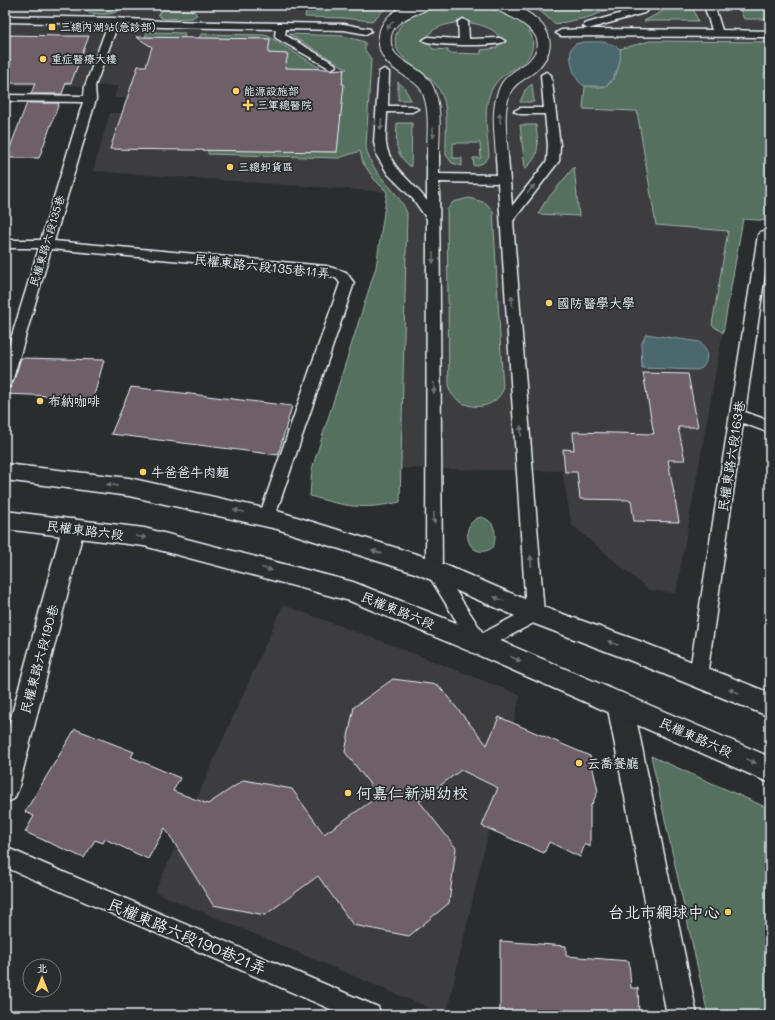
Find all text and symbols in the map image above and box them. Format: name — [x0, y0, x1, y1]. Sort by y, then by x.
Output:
place label: 三總內湖站(急診部) — [60, 19, 156, 34]
one-way arrow — [386, 19, 395, 30]
marker: 三總內湖站(急診部) — [47, 22, 57, 32]
place label: 重症醫療大樓 — [51, 51, 117, 66]
marker: 重症醫療大樓 — [38, 54, 48, 64]
place label: 能源設施部 — [244, 83, 299, 98]
marker: 能源設施部 — [231, 86, 241, 96]
place label: 三軍總醫院 — [257, 97, 312, 112]
marker: 三軍總醫院 — [242, 99, 254, 111]
one-way arrow — [496, 112, 503, 124]
one-way arrow — [378, 119, 385, 131]
one-way arrow — [430, 127, 436, 140]
place label: 三總卸貨區 — [238, 159, 293, 174]
marker: 三總卸貨區 — [225, 162, 235, 172]
one-way arrow — [526, 184, 535, 194]
street label: 民權東路六段135巷 — [25, 193, 68, 288]
street label: 民權東路六段135巷11弄 — [193, 250, 331, 281]
one-way arrow — [430, 252, 436, 265]
place label: 國防醫學大學 — [557, 294, 635, 311]
one-way arrow — [509, 295, 516, 307]
marker: 國防醫學大學 — [544, 298, 554, 308]
one-way arrow — [431, 382, 437, 395]
place label: 布納咖啡 — [48, 392, 100, 409]
marker: 布納咖啡 — [35, 396, 45, 406]
street label: 民權東路六段163巷 — [713, 399, 748, 513]
one-way arrow — [518, 425, 525, 437]
place label: 牛爸爸牛肉麵 — [151, 463, 229, 480]
marker: 牛爸爸牛肉麵 — [138, 467, 148, 477]
one-way arrow — [106, 482, 118, 488]
one-way arrow — [233, 508, 245, 514]
one-way arrow — [431, 512, 437, 525]
street label: 民權東路六段 — [45, 516, 125, 543]
one-way arrow — [135, 534, 147, 540]
one-way arrow — [371, 548, 383, 554]
one-way arrow — [527, 555, 534, 567]
one-way arrow — [261, 567, 273, 573]
street label: 民權東路六段 — [359, 587, 438, 632]
one-way arrow — [492, 595, 504, 601]
street label: 民權東路六段190巷 — [16, 602, 61, 715]
one-way arrow — [606, 639, 618, 645]
one-way arrow — [511, 657, 523, 663]
one-way arrow — [727, 687, 739, 693]
street label: 民權東路六段 — [657, 713, 735, 760]
place label: 云喬餐廳 — [587, 754, 639, 771]
marker: 云喬餐廳 — [574, 758, 584, 768]
one-way arrow — [745, 758, 757, 765]
place label: 何嘉仁新湖幼校 — [356, 782, 468, 803]
marker: 何嘉仁新湖幼校 — [343, 788, 353, 798]
street label: 民權東路六段190巷21弄 — [105, 893, 270, 979]
place label: 台北市網球中心 — [608, 901, 720, 922]
marker: 台北市網球中心 — [723, 907, 733, 917]
north arrow — [22, 958, 62, 998]
text: 北 — [37, 960, 48, 975]

